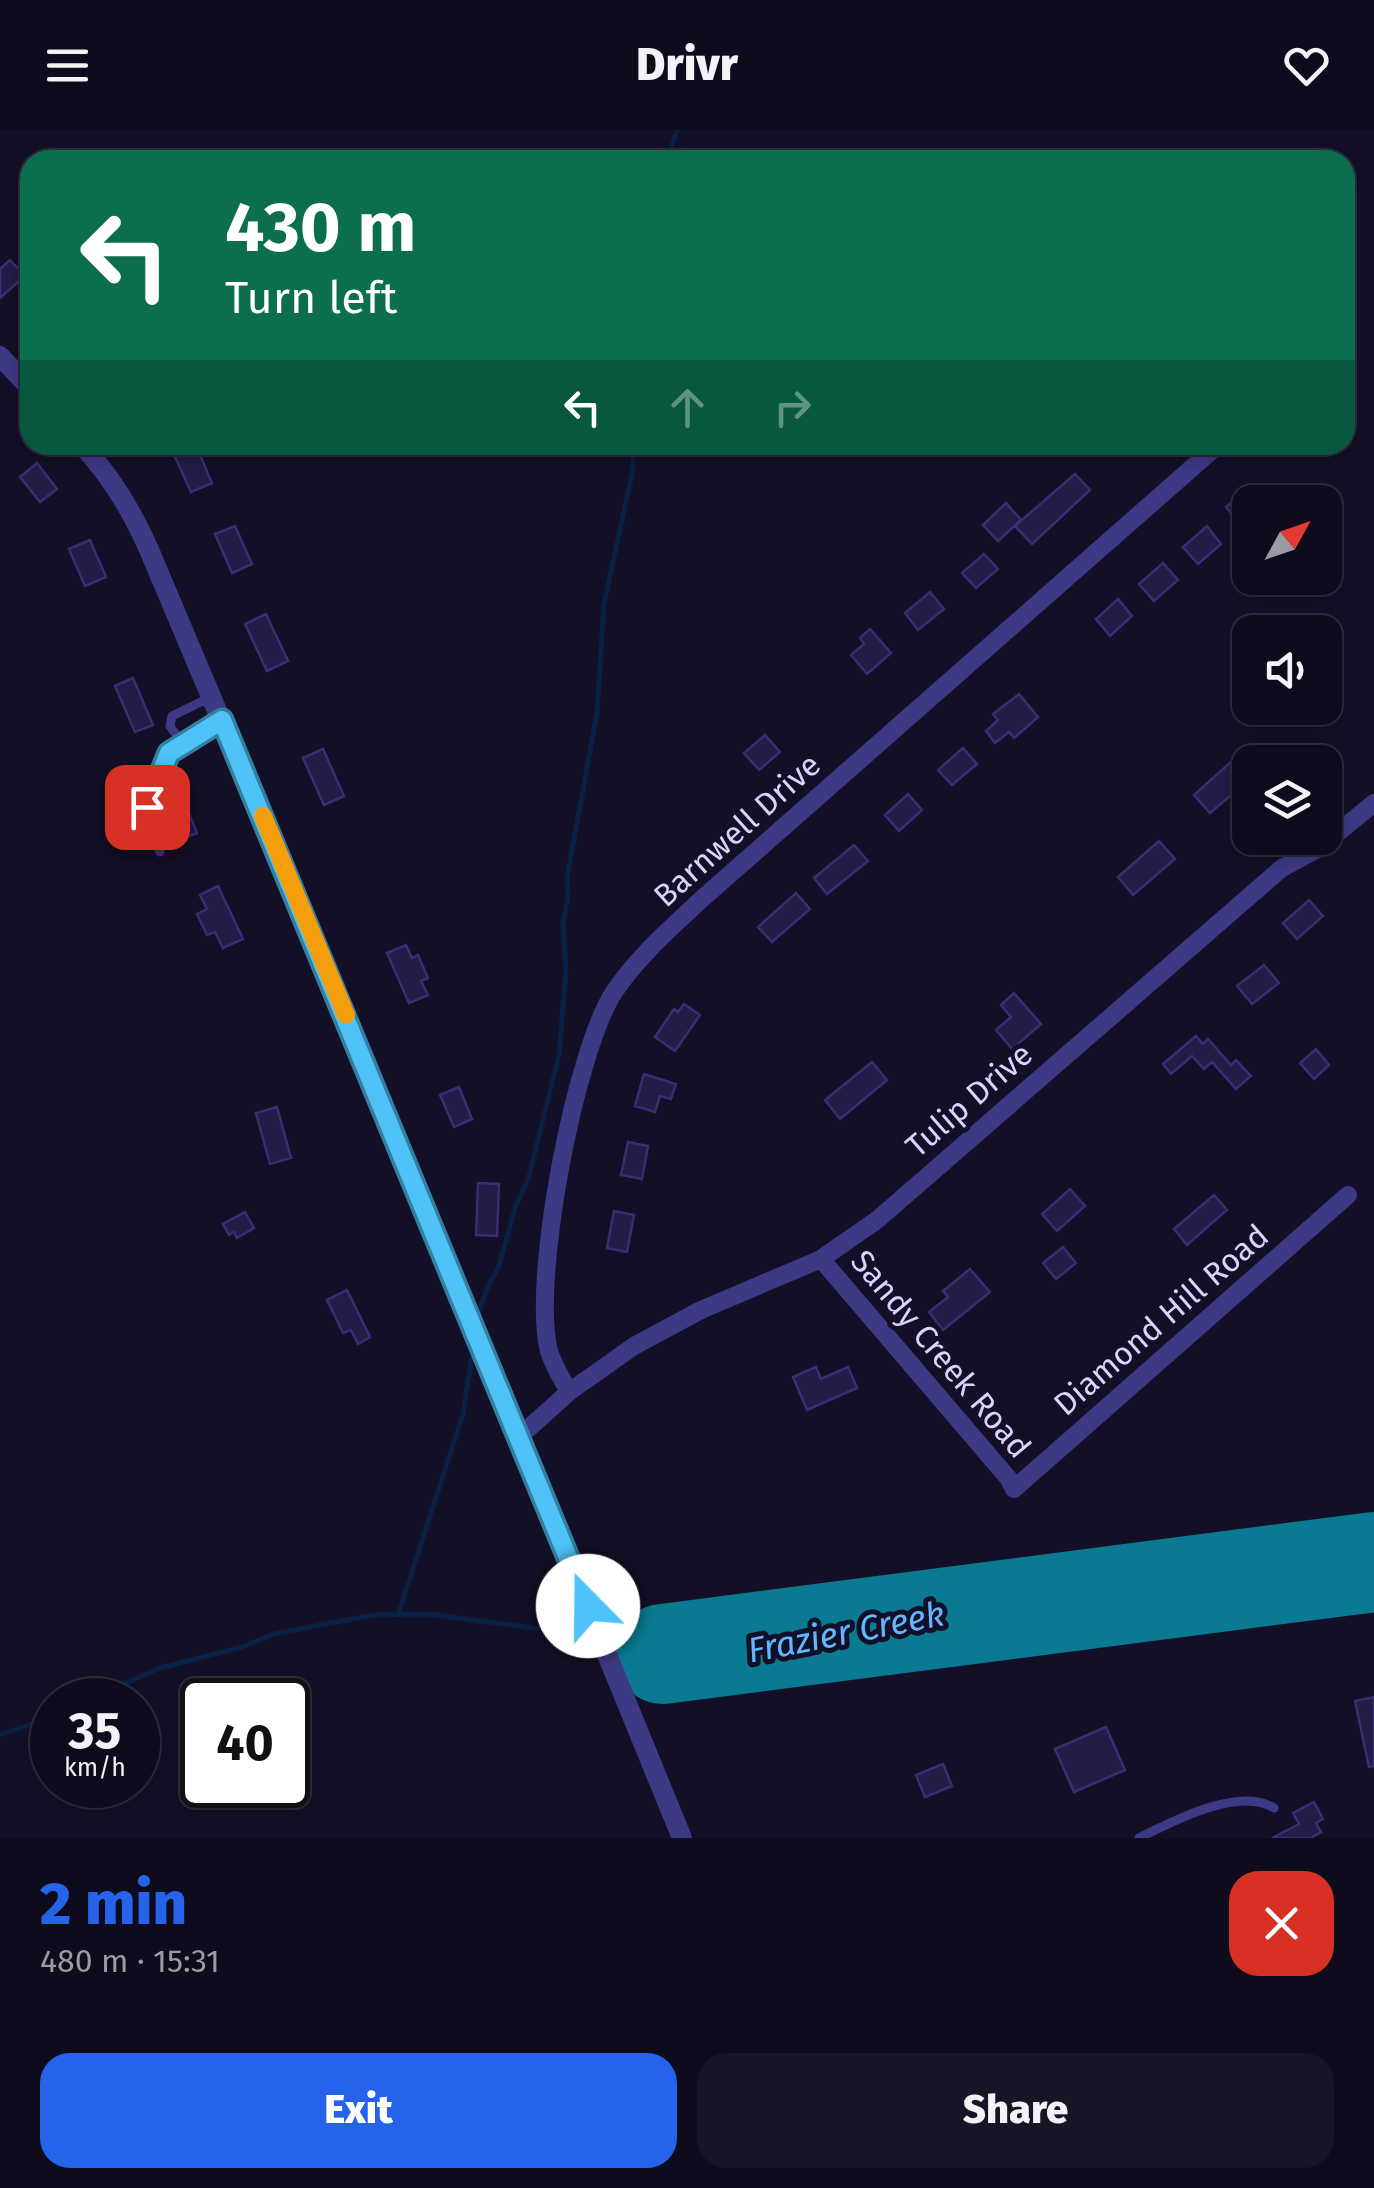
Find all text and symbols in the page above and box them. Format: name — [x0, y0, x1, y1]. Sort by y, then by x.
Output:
icon: menu — [40, 38, 95, 93]
text: Drivr — [636, 38, 738, 92]
icon: heart — [1279, 38, 1334, 93]
text: 430 m — [225, 186, 417, 270]
icon: left — [60, 190, 190, 320]
text: Turn left — [225, 271, 397, 325]
icon: left — [555, 380, 610, 435]
icon: ahead — [660, 380, 715, 435]
icon: right — [765, 380, 820, 435]
north arrow — [1232, 485, 1342, 595]
map controls — [1232, 485, 1342, 855]
button: sound — [1232, 615, 1342, 725]
street label: Barnwell Drive — [646, 745, 828, 915]
button: layers — [1232, 745, 1342, 855]
pin — [105, 765, 190, 850]
icon: arrive — [120, 780, 175, 835]
street label: Tulip Drive — [898, 1035, 1040, 1165]
street label: Diamond Hill Road — [1046, 1217, 1276, 1423]
street label: Sandy Creek Road — [843, 1242, 1039, 1466]
position arrow — [536, 1554, 640, 1658]
water label: Frazier Creek — [744, 1592, 948, 1672]
speed limit sign: 40 — [180, 1678, 310, 1808]
text: 35 — [69, 1701, 121, 1761]
text: km/h — [64, 1753, 126, 1783]
text: 2 min — [40, 1868, 187, 1940]
button: close — [1229, 1871, 1334, 1976]
text: 480 m · 15:31 — [40, 1942, 220, 1980]
button: Exit — [40, 2053, 677, 2168]
button: Share — [697, 2053, 1334, 2168]

